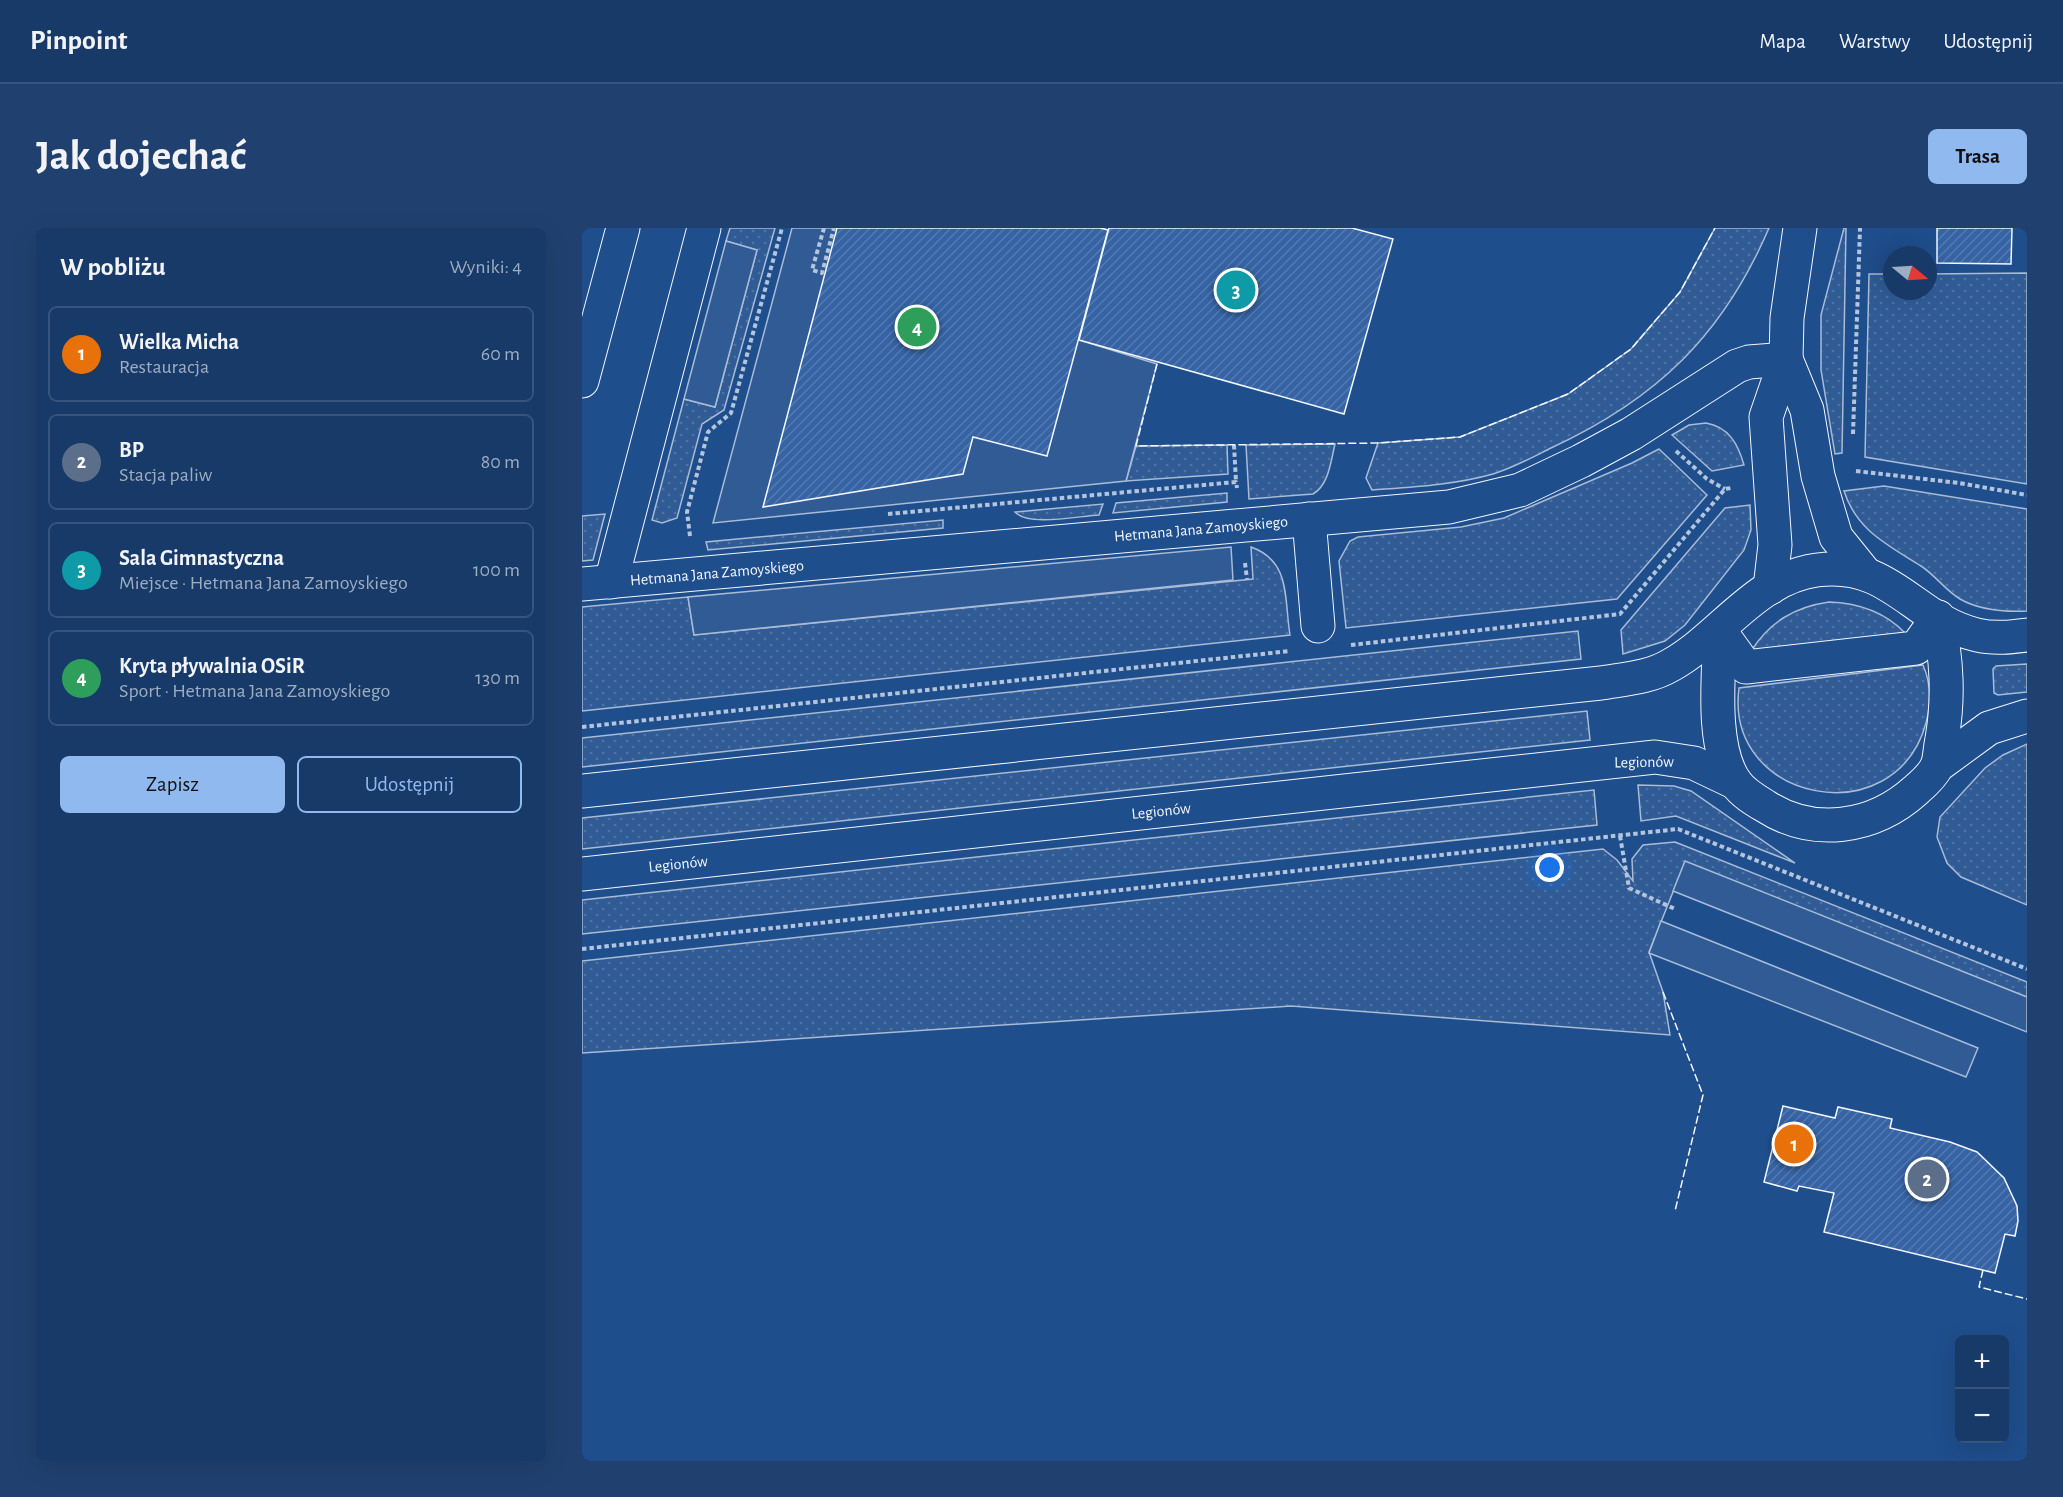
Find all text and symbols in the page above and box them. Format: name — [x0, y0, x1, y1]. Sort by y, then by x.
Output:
text: Pinpoint — [30, 27, 128, 55]
text: Mapa — [1760, 31, 1806, 52]
text: Warstwy — [1839, 31, 1910, 52]
text: Udostępnij — [1943, 31, 2033, 52]
button: Trasa — [1928, 129, 2027, 184]
text: Jak dojechać — [36, 135, 246, 177]
north arrow — [1883, 246, 1937, 300]
text: W pobliżu — [60, 254, 166, 280]
text: Wyniki: 4 — [449, 257, 522, 277]
pin: 3 — [1216, 268, 1256, 312]
pin: 4 — [898, 304, 936, 350]
text: Wielka Micha — [119, 331, 239, 353]
text: 1 — [78, 344, 85, 364]
text: 60 m — [481, 344, 520, 364]
text: Restauracja — [119, 357, 209, 377]
text: BP — [119, 439, 144, 461]
text: 2 — [77, 452, 86, 472]
text: 80 m — [481, 452, 520, 472]
text: Stacja paliw — [119, 465, 212, 485]
street label: Hetmana Jana Zamoyskiego — [1113, 513, 1289, 546]
text: Sala Gimnastyczna — [119, 547, 284, 569]
street label: Hetmana Jana Zamoyskiego — [629, 557, 805, 590]
text: 3 — [77, 560, 86, 580]
text: 100 m — [473, 560, 520, 580]
text: Miejsce · Hetmana Jana Zamoyskiego — [119, 573, 408, 593]
text: Kryta pływalnia OSiR — [119, 655, 305, 677]
text: 4 — [76, 668, 87, 688]
text: 130 m — [475, 668, 520, 688]
text: Sport · Hetmana Jana Zamoyskiego — [119, 681, 390, 701]
street label: Legionów — [1614, 753, 1674, 771]
button: Zapisz — [60, 756, 285, 813]
button: Udostępnij — [297, 756, 522, 813]
street label: Legionów — [1131, 800, 1192, 822]
street label: Legionów — [648, 853, 709, 875]
your location — [1535, 853, 1564, 882]
pin: 1 — [1774, 1122, 1814, 1166]
pin: 2 — [1908, 1156, 1946, 1202]
map controls — [1955, 1335, 2009, 1443]
button: + — [1955, 1335, 2009, 1389]
button: − — [1955, 1389, 2009, 1443]

